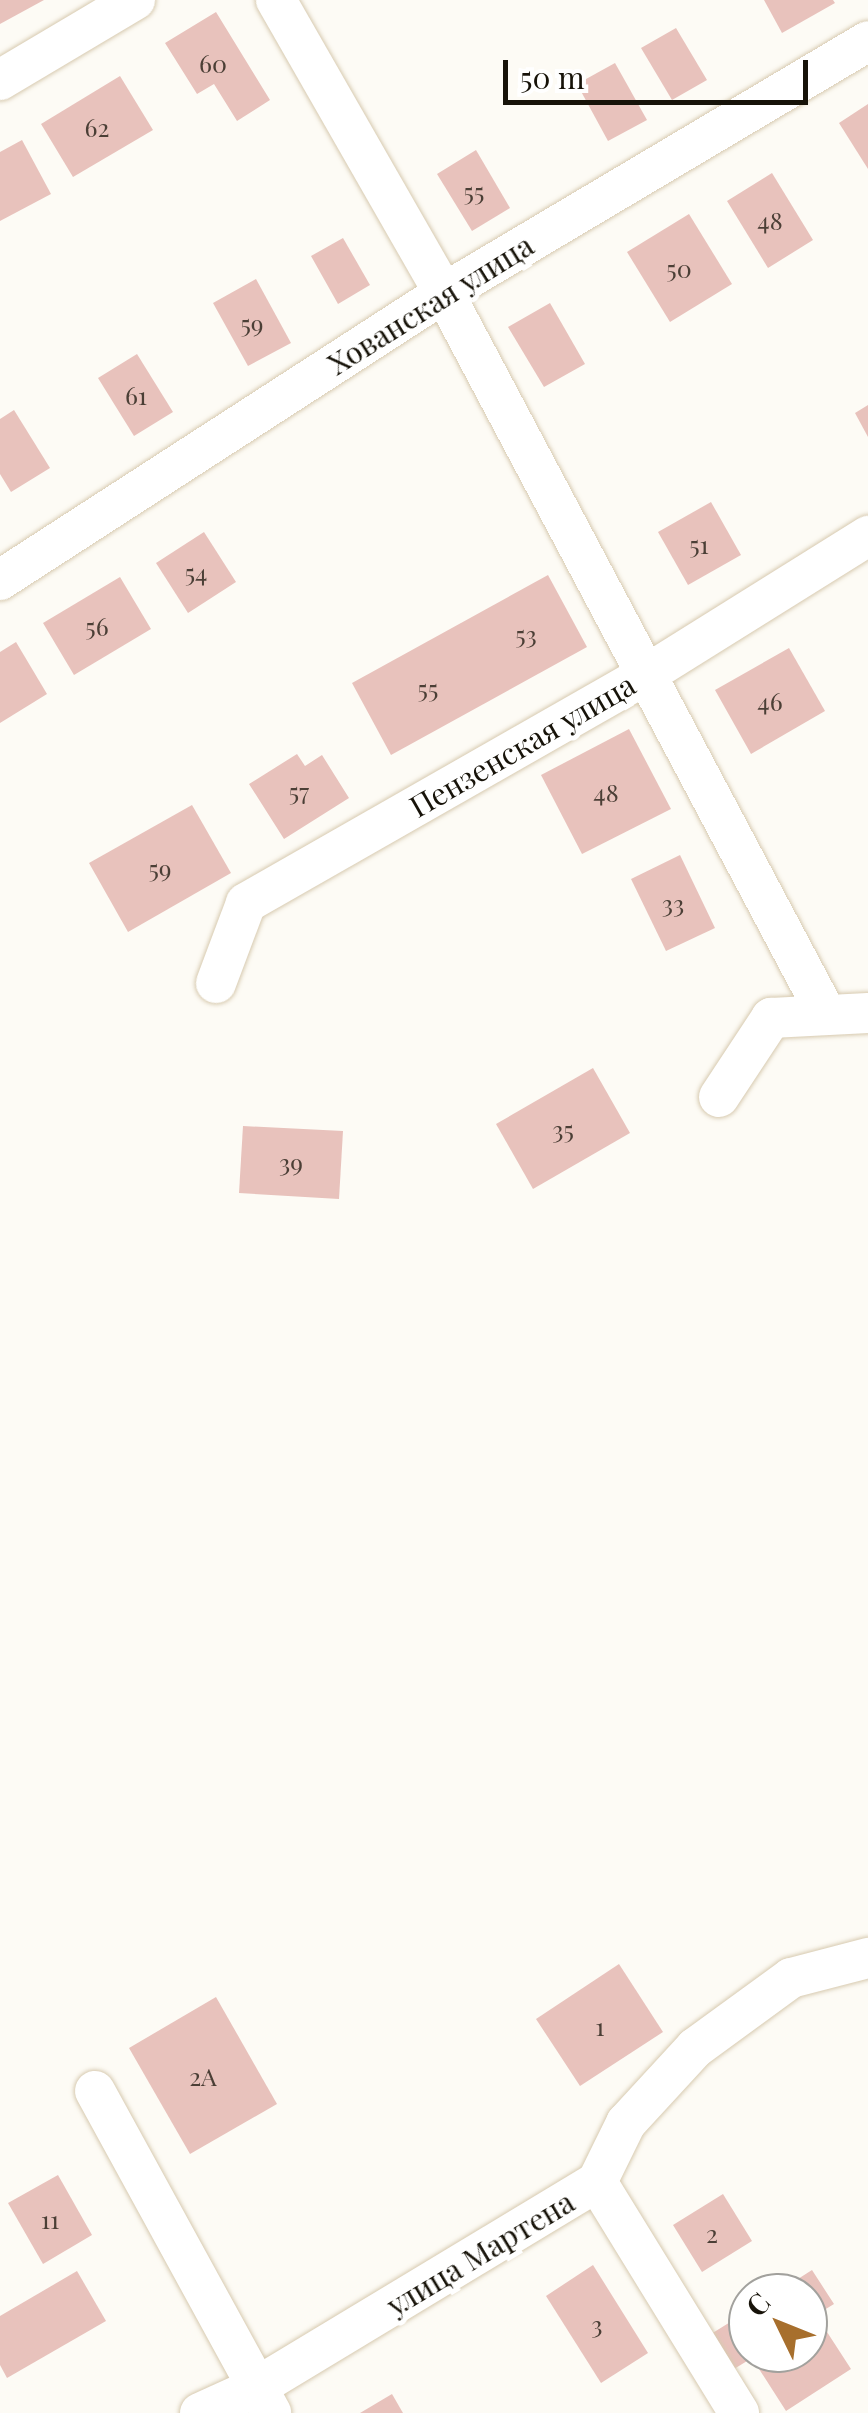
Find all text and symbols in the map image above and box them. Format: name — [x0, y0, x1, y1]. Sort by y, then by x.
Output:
scale bar — [508, 40, 813, 102]
house number: 60 — [199, 48, 227, 78]
text: 50 m — [520, 57, 585, 97]
house number: 62 — [85, 112, 109, 142]
house number: 55 — [464, 176, 484, 206]
house number: 48 — [757, 205, 783, 235]
street label: Хованская улица — [321, 226, 539, 382]
house number: 50 — [666, 253, 692, 283]
house number: 59 — [240, 308, 264, 338]
house number: 61 — [125, 380, 147, 410]
house number: 51 — [689, 529, 709, 559]
house number: 54 — [185, 557, 207, 587]
house number: 56 — [85, 611, 109, 641]
house number: 53 — [515, 619, 537, 649]
street label: Пензенская улица — [403, 666, 641, 824]
house number: 55 — [418, 673, 438, 703]
house number: 46 — [757, 686, 783, 716]
house number: 57 — [289, 776, 309, 806]
house number: 48 — [593, 777, 619, 807]
house number: 59 — [148, 853, 172, 883]
house number: 33 — [662, 888, 684, 918]
house number: 35 — [552, 1114, 574, 1144]
house number: 39 — [279, 1147, 303, 1177]
house number: 1 — [595, 2011, 605, 2041]
house number: 2А — [189, 2061, 217, 2091]
street label: улица Мартена — [380, 2183, 580, 2323]
house number: 11 — [41, 2204, 59, 2234]
house number: 2 — [706, 2218, 718, 2248]
north arrow — [728, 2273, 828, 2373]
text: С — [737, 2284, 777, 2323]
house number: 3 — [591, 2309, 603, 2339]

